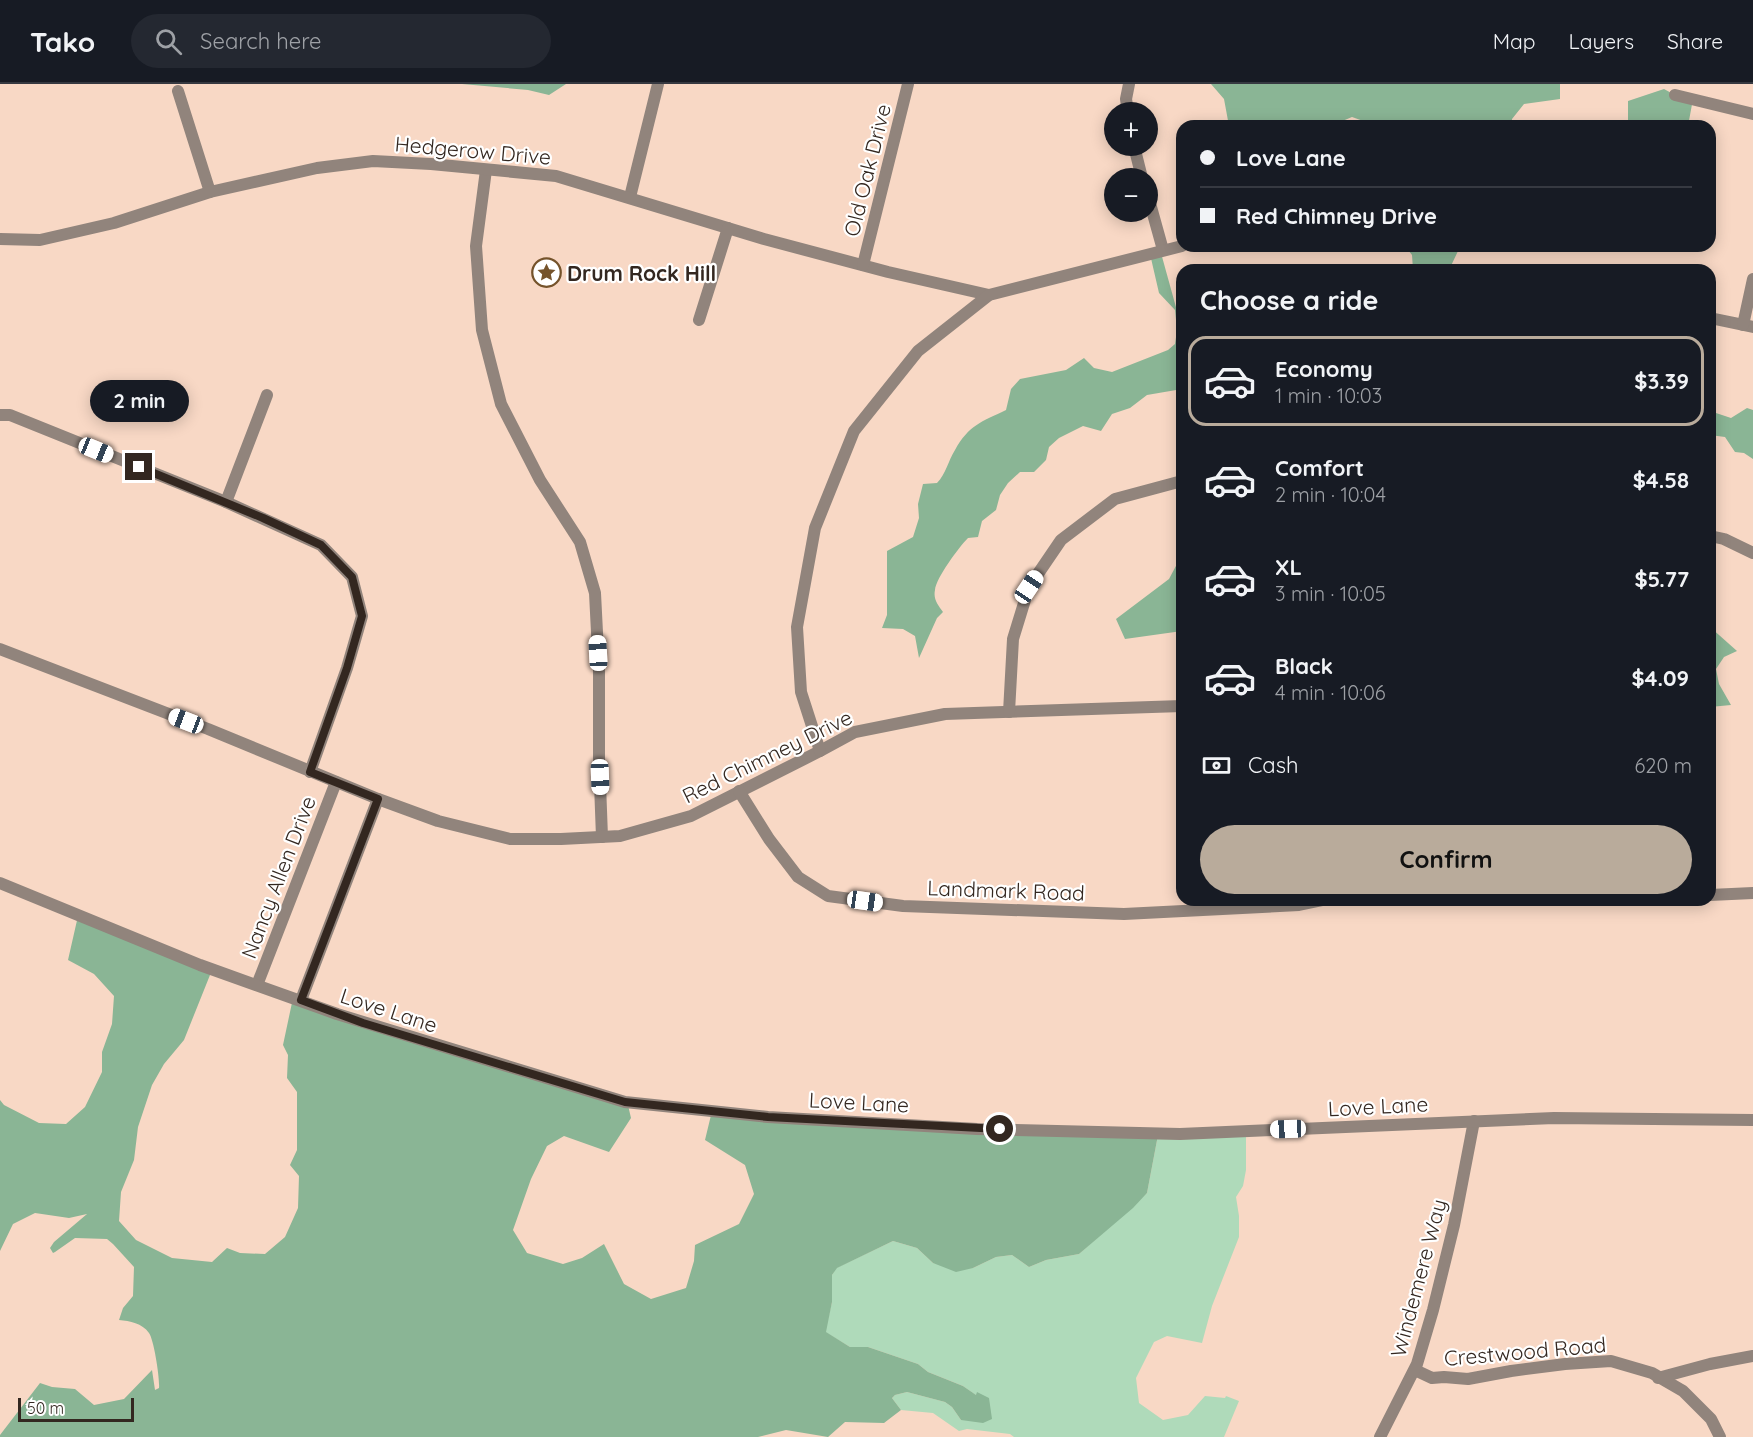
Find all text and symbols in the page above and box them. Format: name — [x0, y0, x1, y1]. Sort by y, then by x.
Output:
search box — [131, 14, 551, 68]
text: Tako — [30, 24, 95, 59]
icon: search — [152, 25, 185, 58]
text: Search here — [200, 27, 322, 55]
text: Map — [1493, 28, 1536, 54]
text: Layers — [1569, 28, 1634, 54]
text: Share — [1667, 28, 1723, 54]
street label: Old Oak Drive — [838, 101, 896, 239]
map controls — [1104, 102, 1158, 222]
button: + — [1104, 102, 1158, 156]
street label: Hedgerow Drive — [394, 130, 552, 170]
text: Love Lane — [1236, 144, 1346, 172]
button: − — [1104, 168, 1158, 222]
text: Red Chimney Drive — [1236, 202, 1437, 230]
place icon: Drum Rock Hill — [530, 257, 562, 289]
place label: Drum Rock Hill — [567, 260, 716, 286]
text: Choose a ride — [1200, 283, 1378, 317]
icon: car — [1203, 354, 1257, 408]
text: Economy — [1275, 355, 1373, 383]
text: $3.39 — [1634, 367, 1689, 395]
callout: 2 min — [90, 380, 188, 422]
text: 1 min · 10:03 — [1275, 383, 1382, 408]
text: 2 min — [113, 388, 166, 413]
car — [76, 435, 116, 465]
route end — [125, 453, 152, 480]
icon: car — [1203, 453, 1257, 507]
text: Comfort — [1275, 454, 1364, 482]
text: $4.58 — [1633, 466, 1689, 494]
text: 2 min · 10:04 — [1275, 482, 1386, 507]
icon: car — [1203, 552, 1257, 606]
text: XL — [1275, 553, 1302, 581]
text: $5.77 — [1634, 565, 1689, 593]
car — [1011, 567, 1047, 607]
text: 3 min · 10:05 — [1275, 581, 1386, 606]
car — [588, 635, 608, 671]
icon: car — [1203, 651, 1257, 705]
text: Black — [1275, 652, 1333, 680]
text: $4.09 — [1631, 664, 1689, 692]
text: 4 min · 10:06 — [1275, 680, 1386, 705]
street label: Red Chimney Drive — [678, 704, 856, 808]
car — [166, 706, 206, 736]
icon: cash — [1200, 749, 1233, 782]
text: Cash — [1248, 751, 1299, 779]
text: 620 m — [1635, 753, 1692, 778]
car — [590, 759, 610, 795]
street label: Nancy Allen Drive — [235, 792, 321, 962]
button: Confirm — [1200, 825, 1692, 894]
street label: Landmark Road — [927, 874, 1085, 906]
car — [846, 890, 884, 912]
street label: Love Lane — [337, 982, 441, 1038]
street label: Love Lane — [808, 1086, 910, 1118]
street label: Love Lane — [1327, 1090, 1429, 1122]
route start — [986, 1115, 1013, 1142]
car — [1270, 1119, 1306, 1139]
street label: Windemere Way — [1384, 1196, 1452, 1360]
street label: Crestwood Road — [1443, 1331, 1607, 1371]
scale bar — [18, 1395, 134, 1422]
text: 50 m — [27, 1398, 64, 1418]

